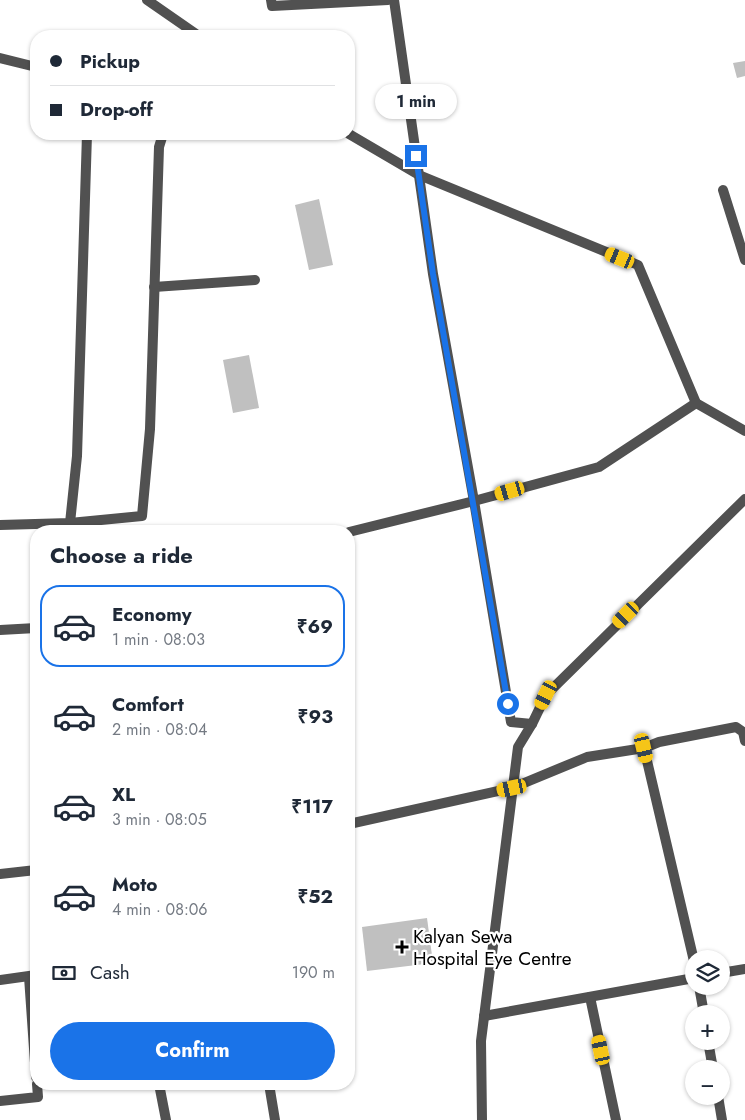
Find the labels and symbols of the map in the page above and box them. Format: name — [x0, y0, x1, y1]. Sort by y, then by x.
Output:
callout: 1 min — [375, 84, 457, 118]
route end — [405, 145, 427, 167]
car — [603, 245, 636, 271]
car — [493, 480, 526, 502]
car — [610, 599, 641, 631]
car — [532, 678, 559, 712]
route start — [497, 693, 519, 715]
car — [633, 732, 654, 764]
car — [495, 778, 528, 798]
place label: Kalyan Sewa Hospital Eye Centre — [413, 923, 572, 972]
marker: Kalyan Sewa Hospital Eye Centre — [395, 940, 409, 954]
car — [590, 1034, 611, 1066]

